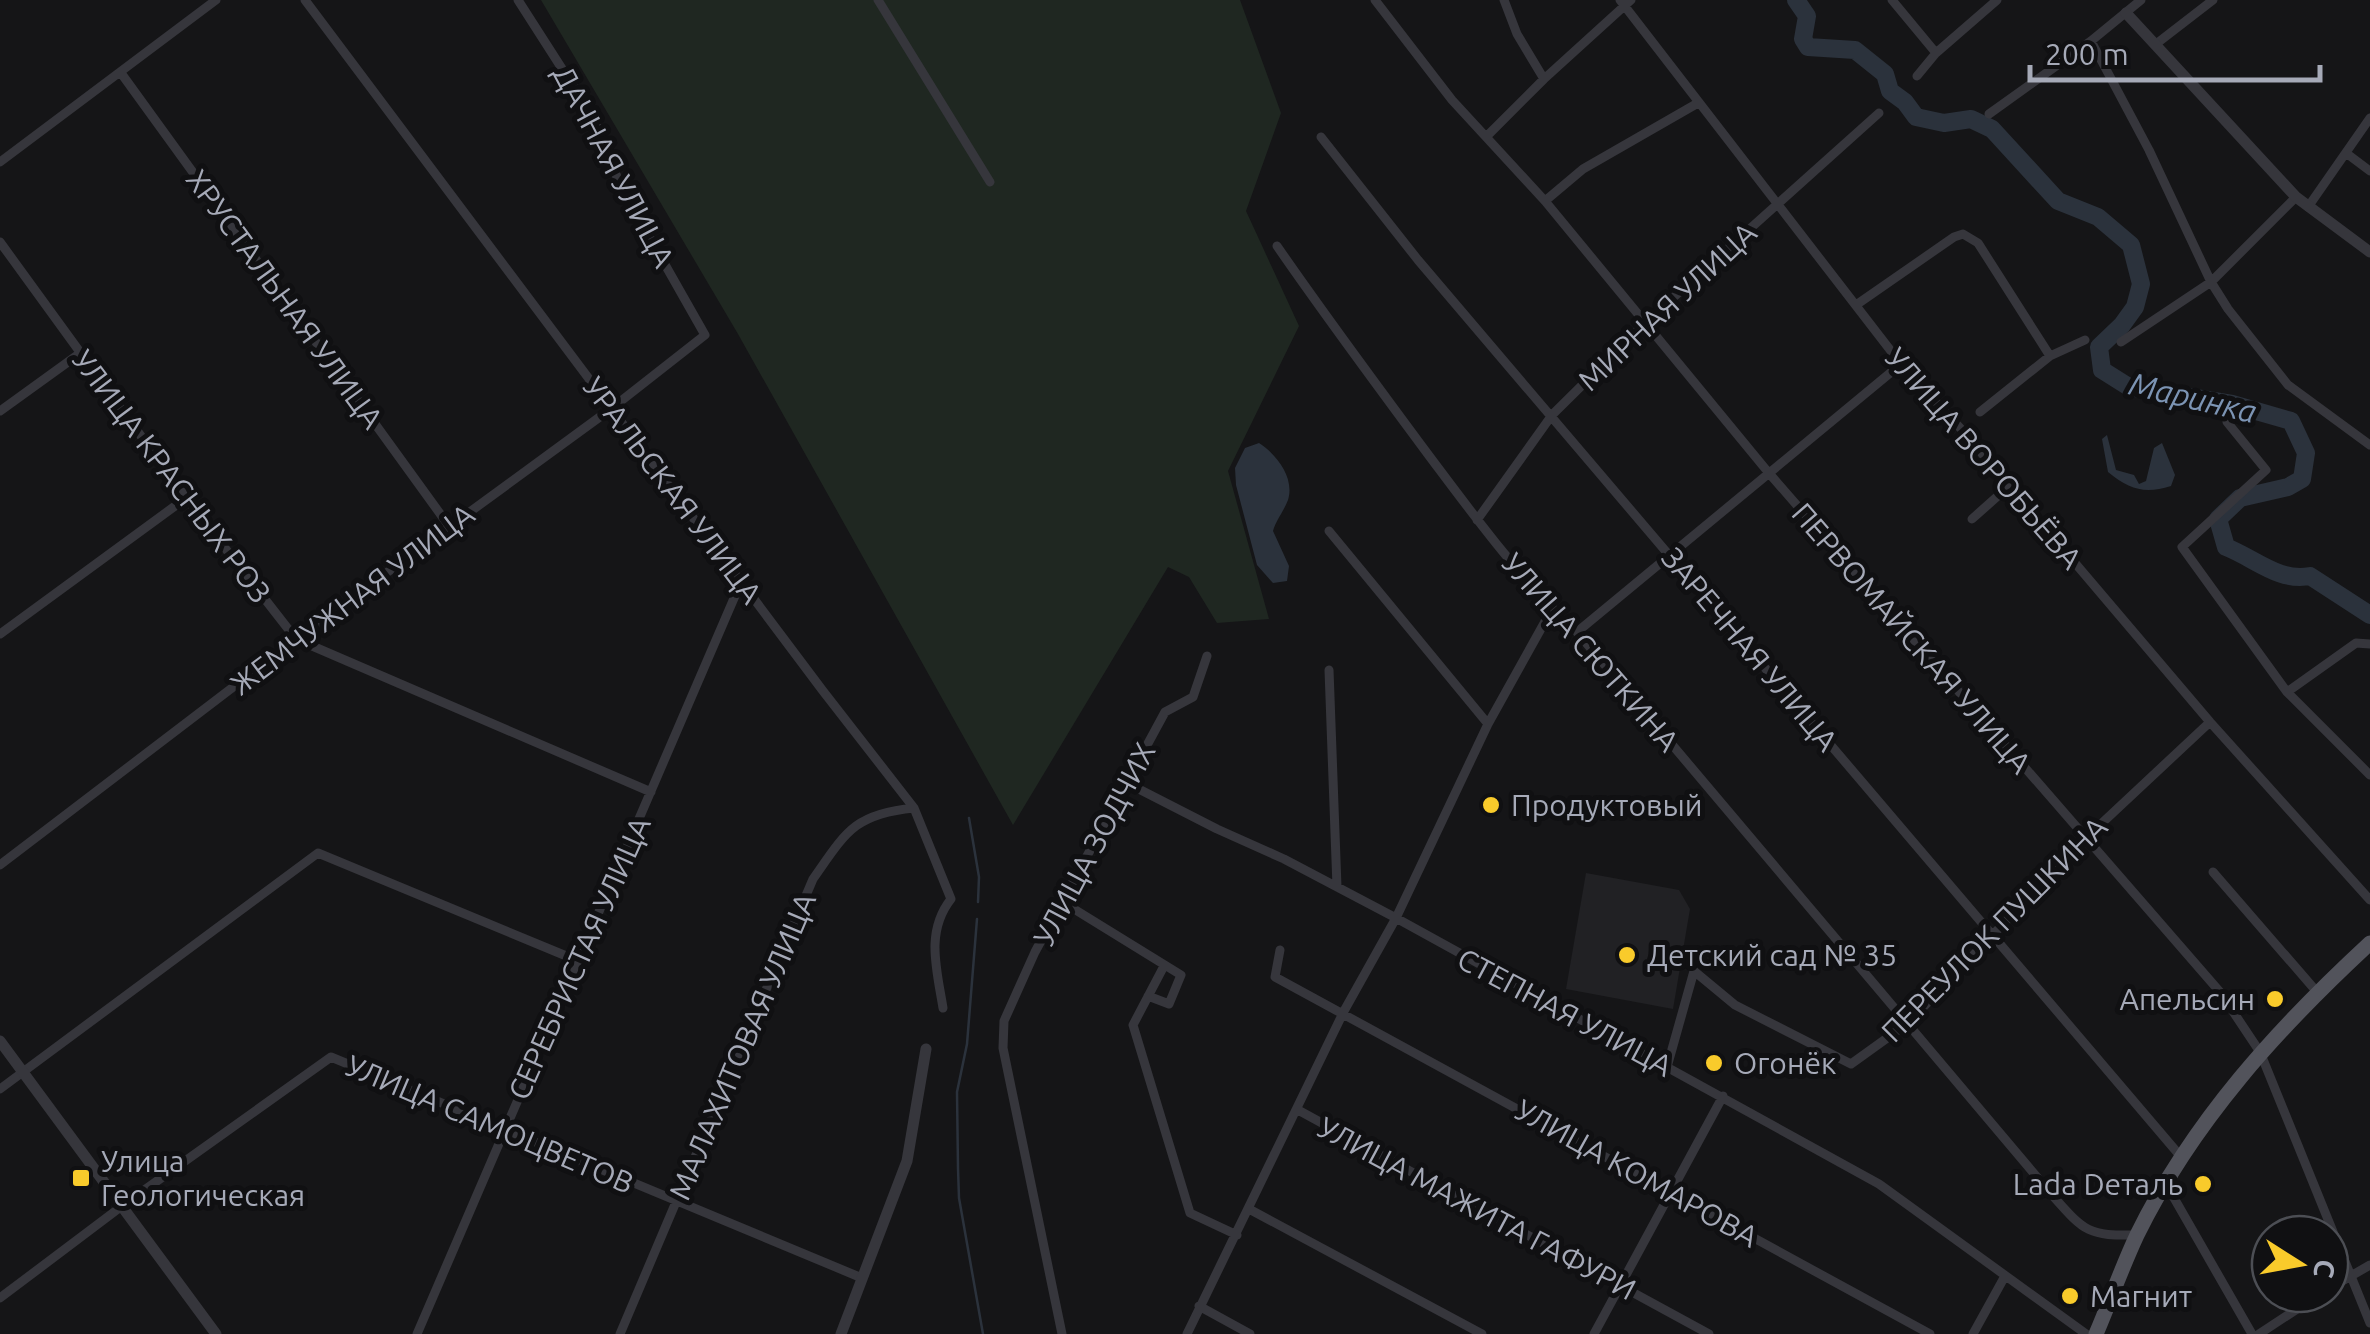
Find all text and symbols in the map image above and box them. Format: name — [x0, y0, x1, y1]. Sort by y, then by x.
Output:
scale bar — [2030, 20, 2320, 82]
text: 200 m — [2045, 37, 2129, 71]
street label: ДАЧНАЯ УЛИЦА — [546, 59, 682, 273]
street label: ХРУСТАЛЬНАЯ УЛИЦА — [180, 163, 391, 435]
street label: МИРНАЯ УЛИЦА — [1571, 215, 1763, 397]
street label: УЛИЦА ВОРОБЬЁВА — [1879, 341, 2089, 576]
street label: УЛИЦА КРАСНЫХ РОЗ — [66, 343, 278, 609]
water label: Маринка — [2126, 365, 2260, 429]
street label: УРАЛЬСКАЯ УЛИЦА — [577, 370, 769, 610]
street label: ЖЕМЧУЖНАЯ УЛИЦА — [224, 496, 481, 702]
street label: ПЕРВОМАЙСКАЯ УЛИЦА — [1785, 496, 2039, 780]
street label: ЗАРЕЧНАЯ УЛИЦА — [1655, 540, 1845, 758]
street label: УЛИЦА СЮТКИНА — [1496, 546, 1687, 758]
street label: УЛИЦА ЗОДЧИХ — [1026, 737, 1162, 951]
place label: Продуктовый — [1511, 788, 1703, 822]
marker: Продуктовый — [1480, 794, 1502, 816]
street label: ПЕРЕУЛОК ПУШКИНА — [1874, 809, 2114, 1049]
street label: СЕРЕБРИСТАЯ УЛИЦА — [501, 811, 657, 1105]
street label: МАЛАХИТОВАЯ УЛИЦА — [662, 887, 822, 1204]
place label: Детский сад № 35 — [1647, 938, 1897, 972]
street label: СТЕПНАЯ УЛИЦА — [1452, 941, 1679, 1083]
marker: Детский сад № 35 — [1616, 944, 1638, 966]
place label: Апельсин — [2119, 982, 2255, 1016]
marker: Апельсин — [2264, 988, 2286, 1010]
place label: Огонёк — [1734, 1046, 1836, 1080]
street label: УЛИЦА САМОЦВЕТОВ — [341, 1048, 639, 1200]
marker: Огонёк — [1703, 1052, 1725, 1074]
street label: УЛИЦА КОМАРОВА — [1510, 1092, 1765, 1254]
street label: УЛИЦА МАЖИТА ГАФУРИ — [1312, 1110, 1642, 1306]
place label: Улица Геологическая — [101, 1144, 305, 1212]
marker: Улица Геологическая — [70, 1167, 92, 1189]
place label: Lada Dеталь — [2013, 1167, 2183, 1201]
marker: Lada Dеталь — [2192, 1173, 2214, 1195]
north arrow — [2250, 1214, 2350, 1314]
text: С — [2308, 1257, 2342, 1281]
place label: Магнит — [2090, 1279, 2192, 1313]
marker: Магнит — [2059, 1285, 2081, 1307]

